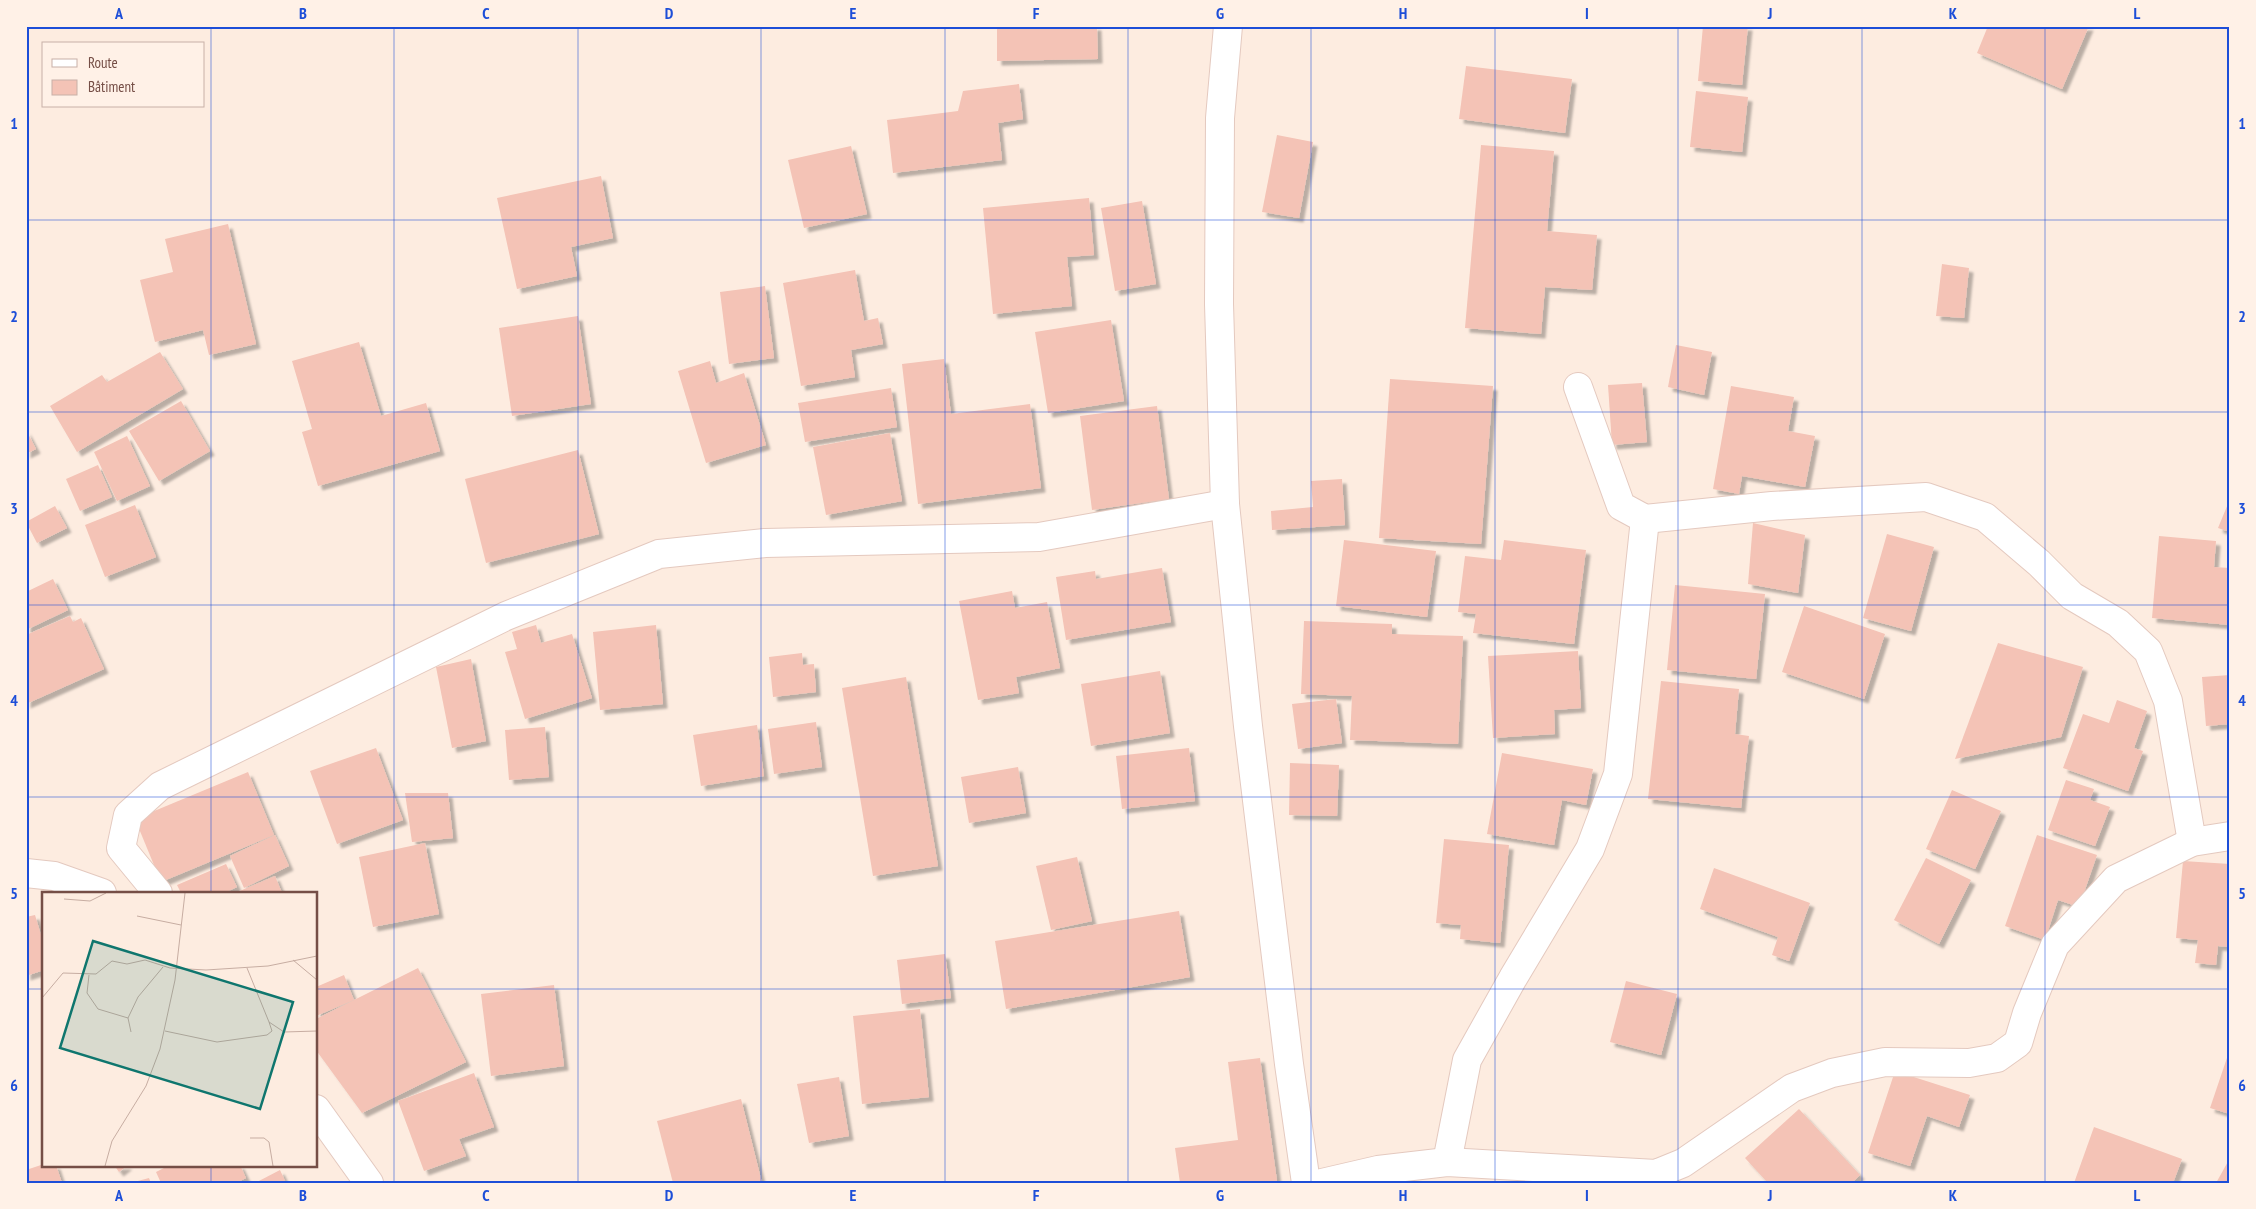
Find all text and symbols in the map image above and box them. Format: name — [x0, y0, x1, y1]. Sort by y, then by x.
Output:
text: A — [114, 3, 124, 23]
text: B — [299, 3, 307, 23]
text: C — [482, 3, 490, 23]
text: D — [665, 3, 674, 23]
text: E — [850, 3, 857, 23]
text: F — [1033, 3, 1040, 23]
text: G — [1216, 3, 1224, 23]
text: H — [1399, 3, 1407, 23]
text: I — [1585, 3, 1589, 23]
text: J — [1767, 3, 1772, 23]
text: K — [1949, 3, 1958, 23]
text: L — [2134, 3, 2141, 23]
legend — [42, 42, 205, 108]
text: Route — [88, 53, 118, 72]
text: Bâtiment — [88, 77, 135, 96]
text: 1 — [10, 113, 18, 133]
text: 1 — [2238, 113, 2246, 133]
text: 2 — [10, 306, 18, 326]
text: 2 — [2238, 306, 2246, 326]
text: 3 — [10, 498, 18, 518]
text: 3 — [2238, 498, 2246, 518]
text: 4 — [10, 690, 18, 710]
text: 4 — [2238, 690, 2246, 710]
text: 5 — [10, 883, 18, 903]
text: 5 — [2238, 883, 2246, 903]
inset map — [42, 892, 318, 1166]
text: 6 — [10, 1075, 18, 1095]
text: 6 — [2238, 1075, 2246, 1095]
text: A — [114, 1185, 124, 1205]
text: B — [299, 1185, 307, 1205]
text: C — [482, 1185, 490, 1205]
text: D — [665, 1185, 674, 1205]
text: E — [850, 1185, 857, 1205]
text: F — [1033, 1185, 1040, 1205]
text: G — [1216, 1185, 1224, 1205]
text: H — [1399, 1185, 1407, 1205]
text: I — [1585, 1185, 1589, 1205]
text: J — [1767, 1185, 1772, 1205]
text: K — [1949, 1185, 1958, 1205]
text: L — [2134, 1185, 2141, 1205]

